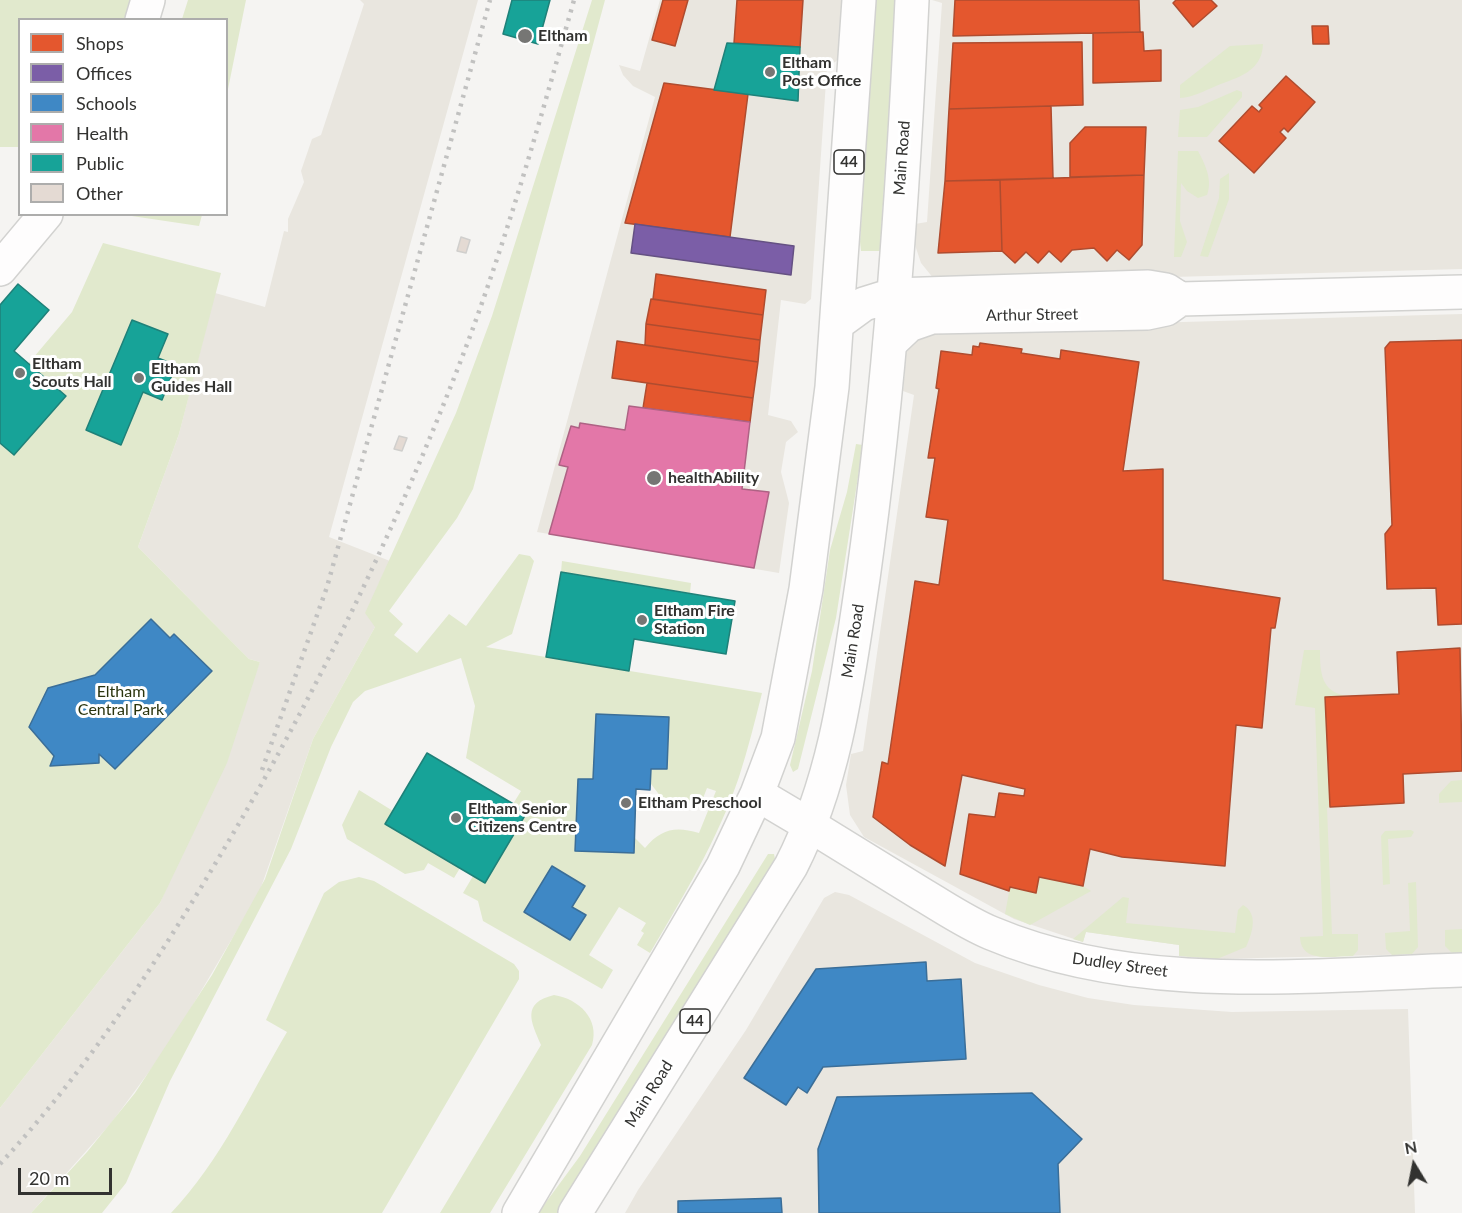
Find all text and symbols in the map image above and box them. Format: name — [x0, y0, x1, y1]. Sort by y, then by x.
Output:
legend — [18, 18, 228, 216]
place label: Eltham — [538, 26, 588, 46]
marker: Eltham — [516, 27, 534, 45]
text: Shops — [76, 32, 124, 54]
place label: Eltham Post Office — [782, 53, 861, 91]
text: Offices — [76, 62, 132, 84]
marker: Eltham Post Office — [763, 65, 777, 79]
text: Schools — [76, 92, 137, 114]
street label: Main Road — [890, 120, 914, 196]
text: Health — [76, 122, 129, 144]
road number: 44 — [834, 150, 864, 174]
text: Public — [76, 152, 124, 174]
text: Other — [76, 182, 123, 204]
street label: Arthur Street — [986, 305, 1078, 325]
place label: Eltham Scouts Hall — [32, 354, 112, 392]
place label: Eltham Guides Hall — [151, 359, 232, 397]
marker: Eltham Scouts Hall — [13, 366, 27, 380]
marker: Eltham Guides Hall — [132, 371, 146, 385]
place label: healthAbility — [668, 468, 759, 488]
marker: healthAbility — [645, 469, 663, 487]
place label: Eltham Fire Station — [654, 601, 735, 639]
street label: Main Road — [838, 602, 868, 680]
marker: Eltham Fire Station — [635, 613, 649, 627]
park label: Eltham Central Park — [78, 682, 164, 720]
place label: Eltham Preschool — [638, 793, 762, 813]
marker: Eltham Preschool — [619, 796, 633, 810]
place label: Eltham Senior Citizens Centre — [468, 799, 577, 837]
marker: Eltham Senior Citizens Centre — [449, 811, 463, 825]
street label: Dudley Street — [1071, 949, 1169, 981]
road number: 44 — [680, 1009, 710, 1033]
street label: Main Road — [621, 1057, 677, 1131]
north arrow — [1384, 1135, 1444, 1195]
text: N — [1403, 1136, 1418, 1157]
scale bar — [21, 1156, 116, 1194]
text: 20 m — [29, 1167, 69, 1189]

